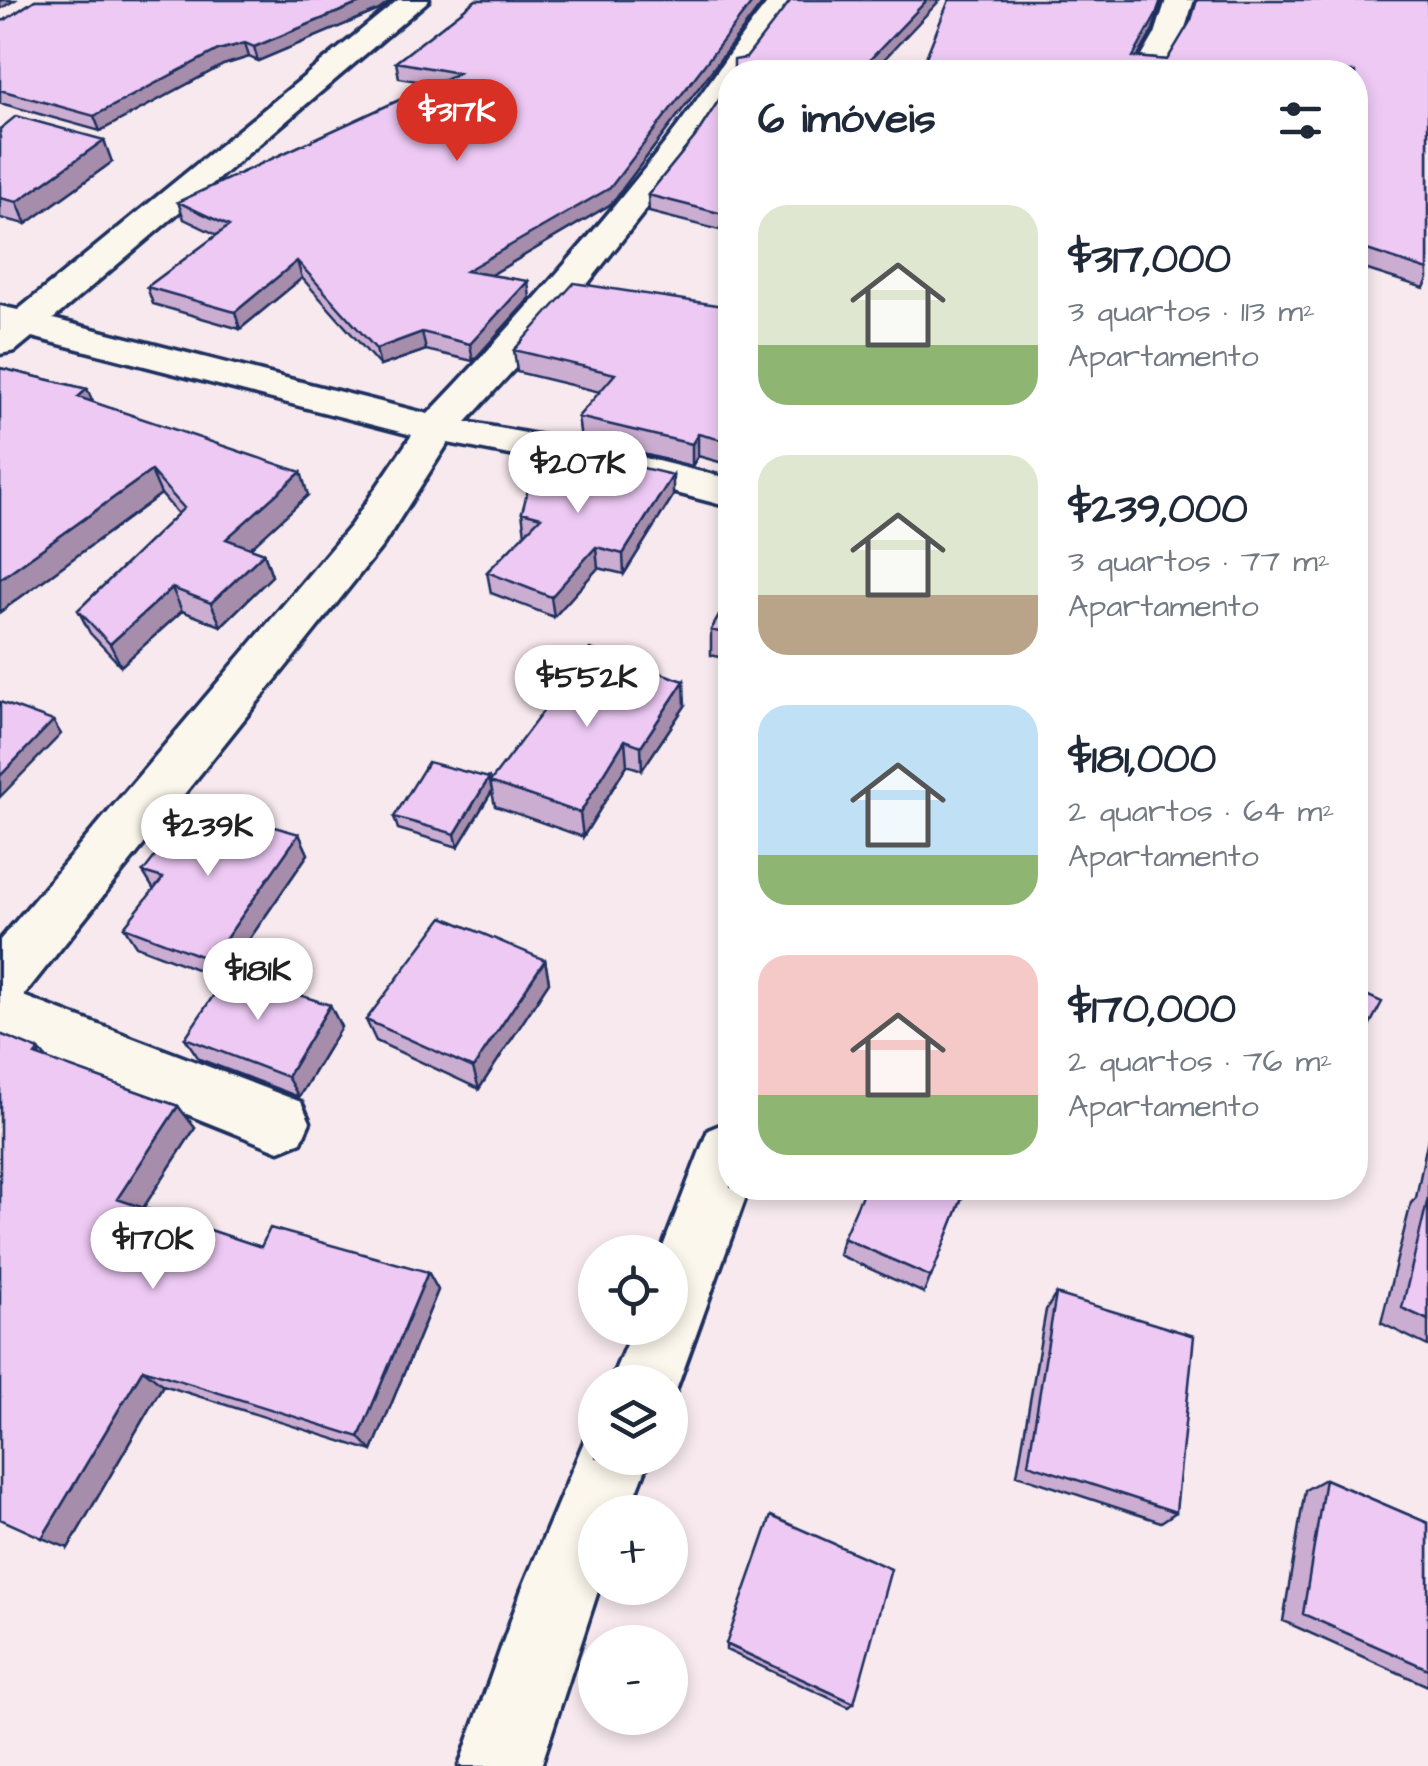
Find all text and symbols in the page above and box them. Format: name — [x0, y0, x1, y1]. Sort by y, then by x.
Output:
pin: $317K — [387, 79, 527, 164]
text: $317K — [418, 89, 496, 134]
text: 6 imóveis — [758, 91, 936, 149]
icon: filters — [1273, 93, 1328, 148]
text: $317,000 — [1068, 231, 1231, 289]
icon: home — [838, 245, 958, 365]
text: 3 quartos · 113 m² — [1068, 289, 1315, 334]
text: Apartamento — [1068, 334, 1259, 379]
pin: $207K — [508, 431, 648, 516]
text: $207K — [530, 441, 626, 486]
text: $239,000 — [1068, 481, 1248, 539]
icon: home — [838, 495, 958, 615]
text: 3 quartos · 77 m² — [1068, 539, 1330, 584]
text: Apartamento — [1068, 584, 1259, 629]
pin: $552K — [517, 645, 657, 730]
text: $552K — [537, 655, 637, 700]
text: $181,000 — [1068, 731, 1216, 789]
icon: home — [838, 745, 958, 865]
text: 2 quartos · 64 m² — [1068, 789, 1334, 834]
pin: $239K — [138, 794, 278, 879]
text: $239K — [163, 804, 253, 849]
text: Apartamento — [1068, 834, 1259, 879]
pin: $181K — [188, 938, 328, 1023]
text: $181K — [225, 948, 291, 993]
text: $170,000 — [1068, 981, 1236, 1039]
icon: home — [838, 995, 958, 1115]
text: 2 quartos · 76 m² — [1068, 1039, 1332, 1084]
text: Apartamento — [1068, 1084, 1259, 1129]
pin: $170K — [83, 1207, 223, 1292]
text: $170K — [112, 1217, 194, 1262]
map controls — [578, 1235, 688, 1735]
button: locate — [578, 1235, 688, 1345]
button: layers — [578, 1365, 688, 1475]
button: + — [578, 1495, 688, 1605]
button: − — [578, 1625, 688, 1735]

